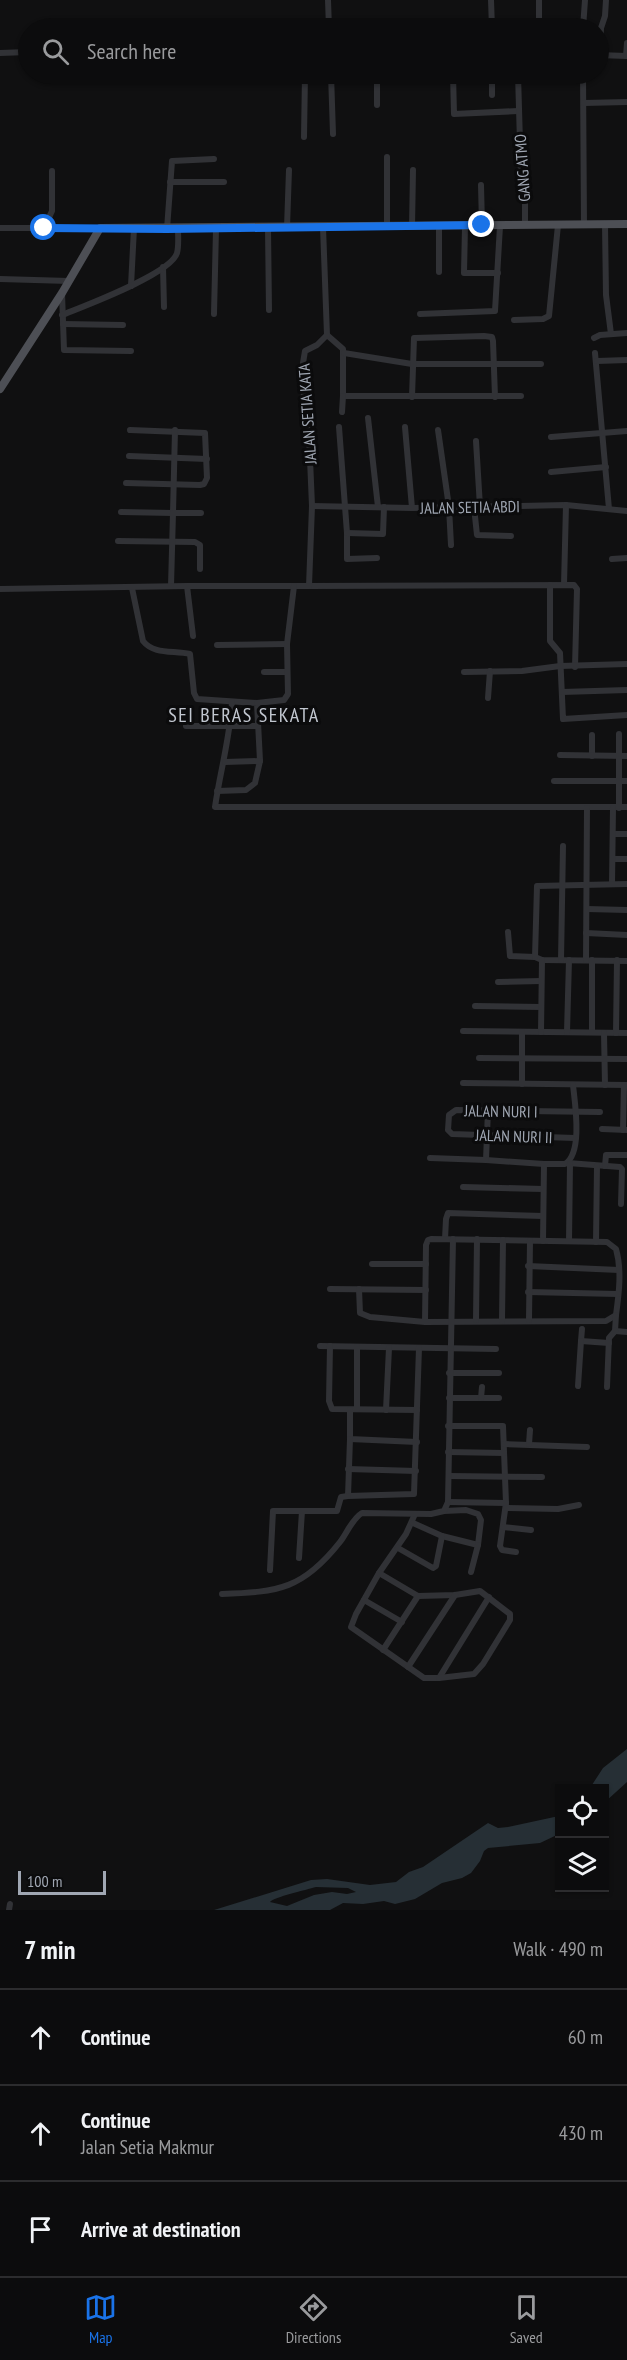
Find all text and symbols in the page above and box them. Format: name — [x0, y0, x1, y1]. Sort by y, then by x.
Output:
search box — [18, 18, 609, 84]
icon: search — [39, 35, 72, 68]
text: Search here — [87, 37, 176, 65]
street label: GANG ATMO — [510, 133, 534, 202]
route end — [468, 211, 494, 237]
route start — [30, 214, 56, 240]
street label: JALAN SETIA KATA — [293, 363, 321, 466]
street label: JALAN SETIA ABDI — [419, 496, 520, 518]
district label: SEI BERAS SEKATA — [168, 702, 320, 728]
street label: JALAN NURI I — [463, 1100, 538, 1122]
street label: JALAN NURI II — [474, 1125, 553, 1147]
map controls — [555, 1784, 609, 1892]
button: locate — [555, 1784, 609, 1838]
button: layers — [555, 1838, 609, 1892]
scale bar — [18, 1868, 106, 1896]
text: 100 m — [27, 1871, 62, 1891]
text: 7 min — [24, 1933, 75, 1966]
text: Walk · 490 m — [513, 1936, 603, 1962]
icon: ahead — [24, 2021, 57, 2054]
text: Continue — [81, 2023, 151, 2051]
text: 60 m — [568, 2024, 603, 2050]
text: Continue — [81, 2106, 151, 2134]
icon: ahead — [24, 2117, 57, 2150]
text: 430 m — [559, 2120, 603, 2146]
text: Jalan Setia Makmur — [81, 2134, 214, 2160]
icon: arrive — [24, 2213, 57, 2246]
text: Arrive at destination — [81, 2215, 241, 2243]
tab: Map — [84, 2291, 117, 2347]
tab: Directions — [286, 2291, 341, 2347]
tab: Saved — [510, 2291, 543, 2347]

